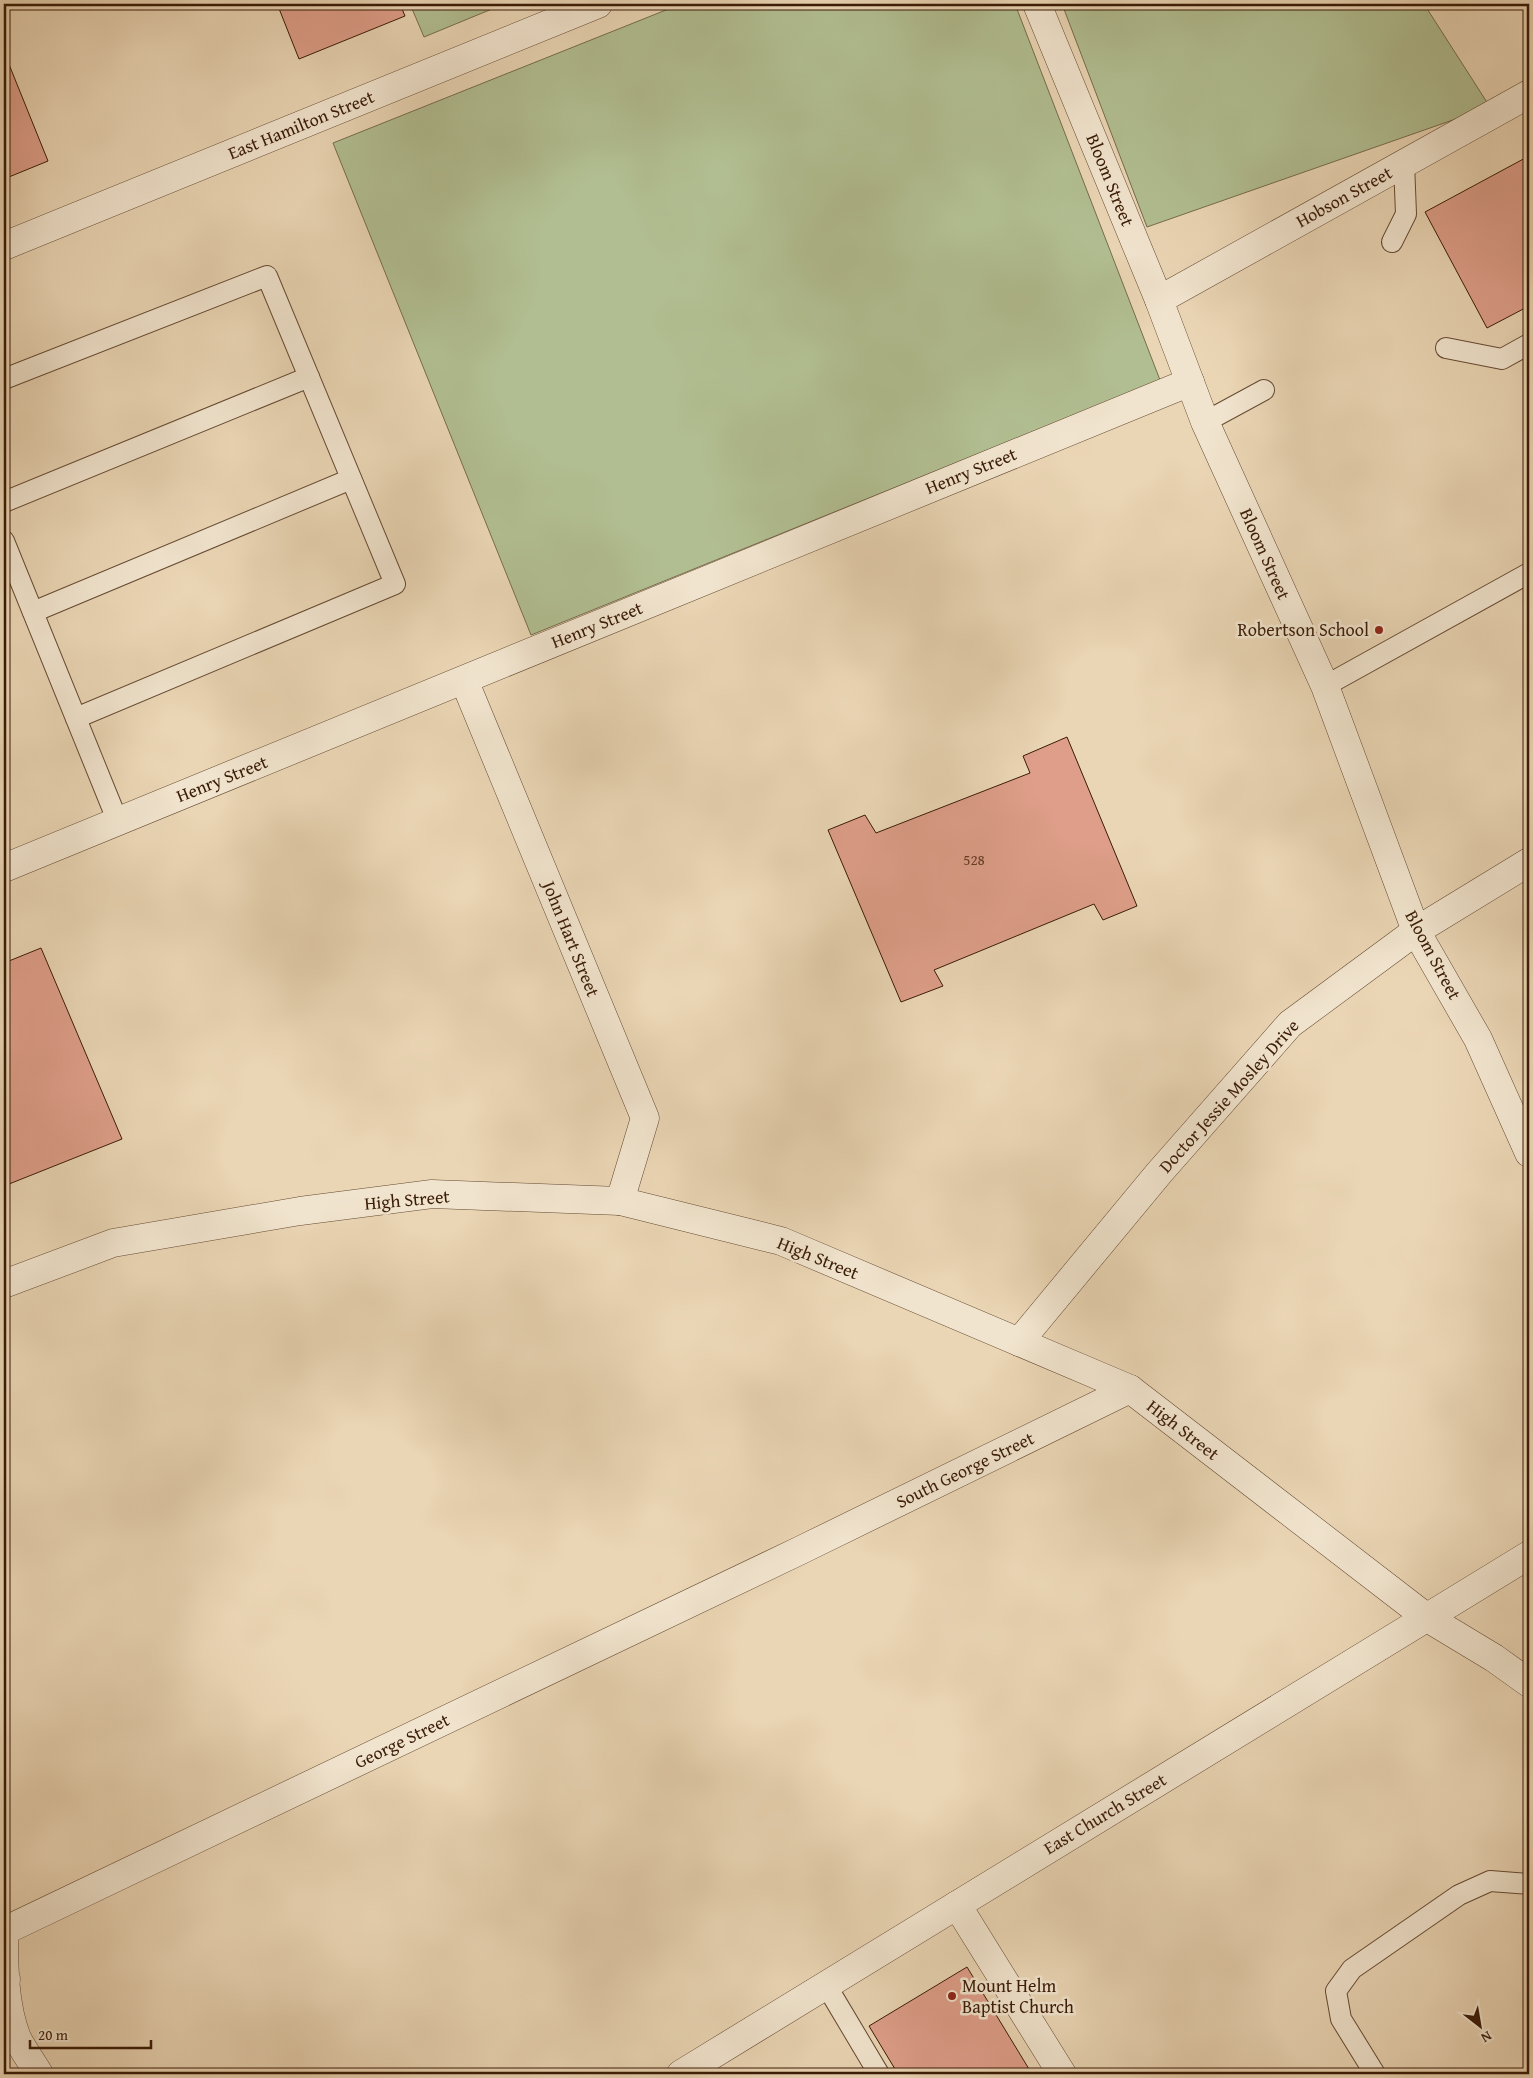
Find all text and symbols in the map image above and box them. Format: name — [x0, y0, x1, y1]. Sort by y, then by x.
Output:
street label: East Hamilton Street — [224, 83, 379, 166]
street label: Bloom Street — [1080, 129, 1142, 231]
street label: Hobson Street — [1291, 159, 1397, 234]
street label: Henry Street — [921, 440, 1021, 501]
street label: Bloom Street — [1233, 504, 1298, 605]
street label: Henry Street — [547, 594, 647, 655]
place label: Robertson School — [1237, 616, 1369, 643]
marker: Robertson School — [1373, 624, 1385, 636]
street label: Henry Street — [172, 748, 272, 809]
house number: 528 — [963, 849, 985, 870]
street label: John Hart Street — [535, 875, 607, 1001]
street label: Bloom Street — [1399, 905, 1469, 1005]
street label: Doctor Jessie Mosley Drive — [1152, 1013, 1305, 1179]
street label: High Street — [363, 1182, 451, 1217]
street label: High Street — [773, 1229, 864, 1286]
street label: High Street — [1141, 1393, 1226, 1467]
street label: South George Street — [891, 1424, 1039, 1515]
street label: George Street — [350, 1706, 454, 1775]
street label: East Church Street — [1038, 1766, 1172, 1861]
place label: Mount Helm Baptist Church — [962, 1972, 1074, 2020]
marker: Mount Helm Baptist Church — [946, 1990, 958, 2002]
north arrow — [1456, 2000, 1506, 2050]
scale bar — [30, 2018, 151, 2050]
text: 20 m — [38, 2024, 69, 2045]
text: N — [1477, 2026, 1496, 2048]

